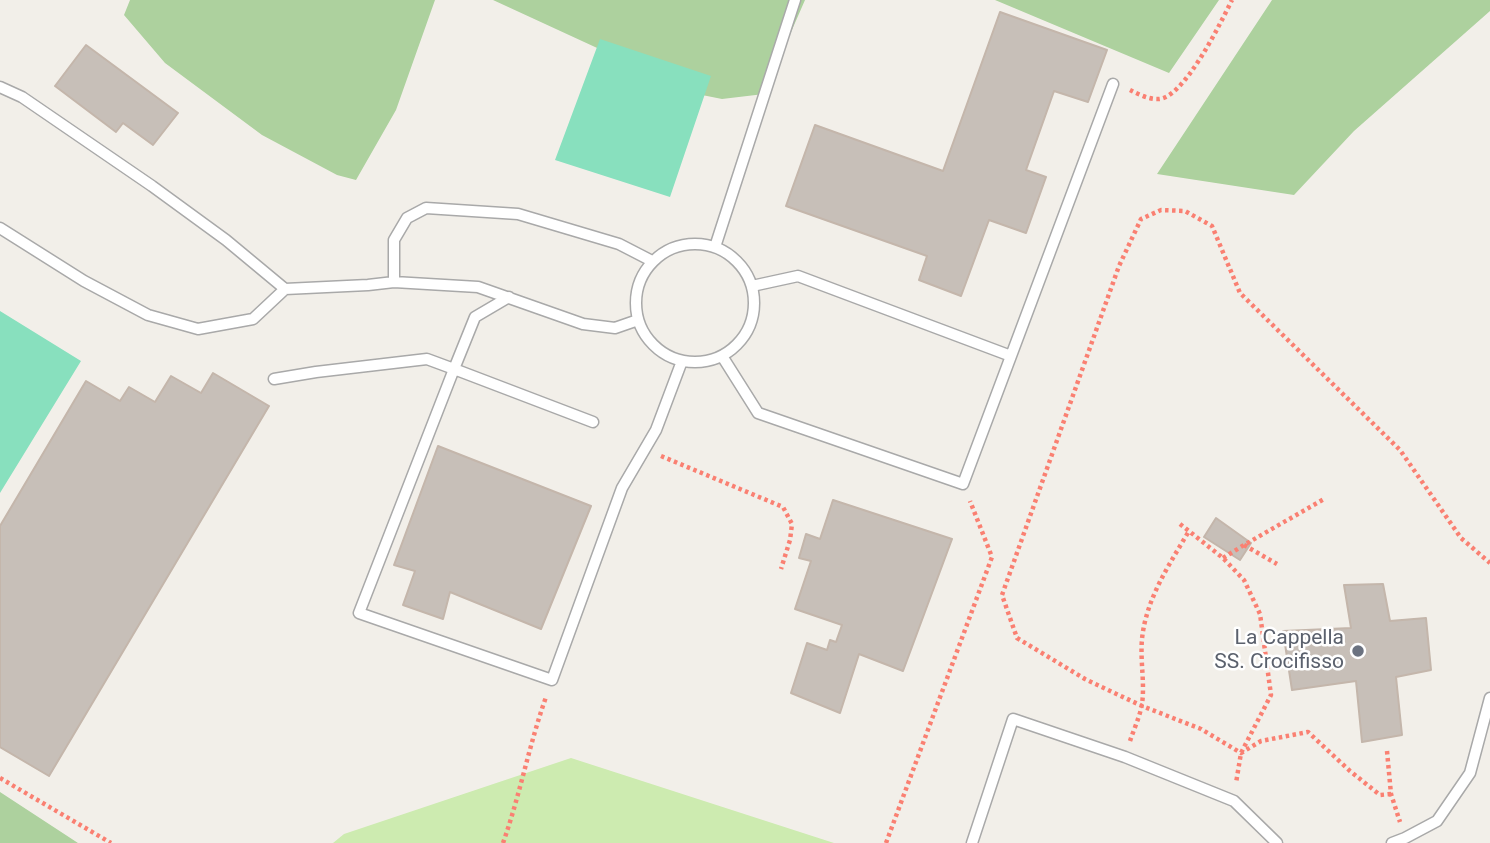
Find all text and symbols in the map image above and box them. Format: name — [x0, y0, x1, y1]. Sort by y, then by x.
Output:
place label: La Cappella SS. Crocifisso — [1214, 626, 1344, 676]
marker: La Cappella SS. Crocifisso — [1350, 643, 1366, 659]

